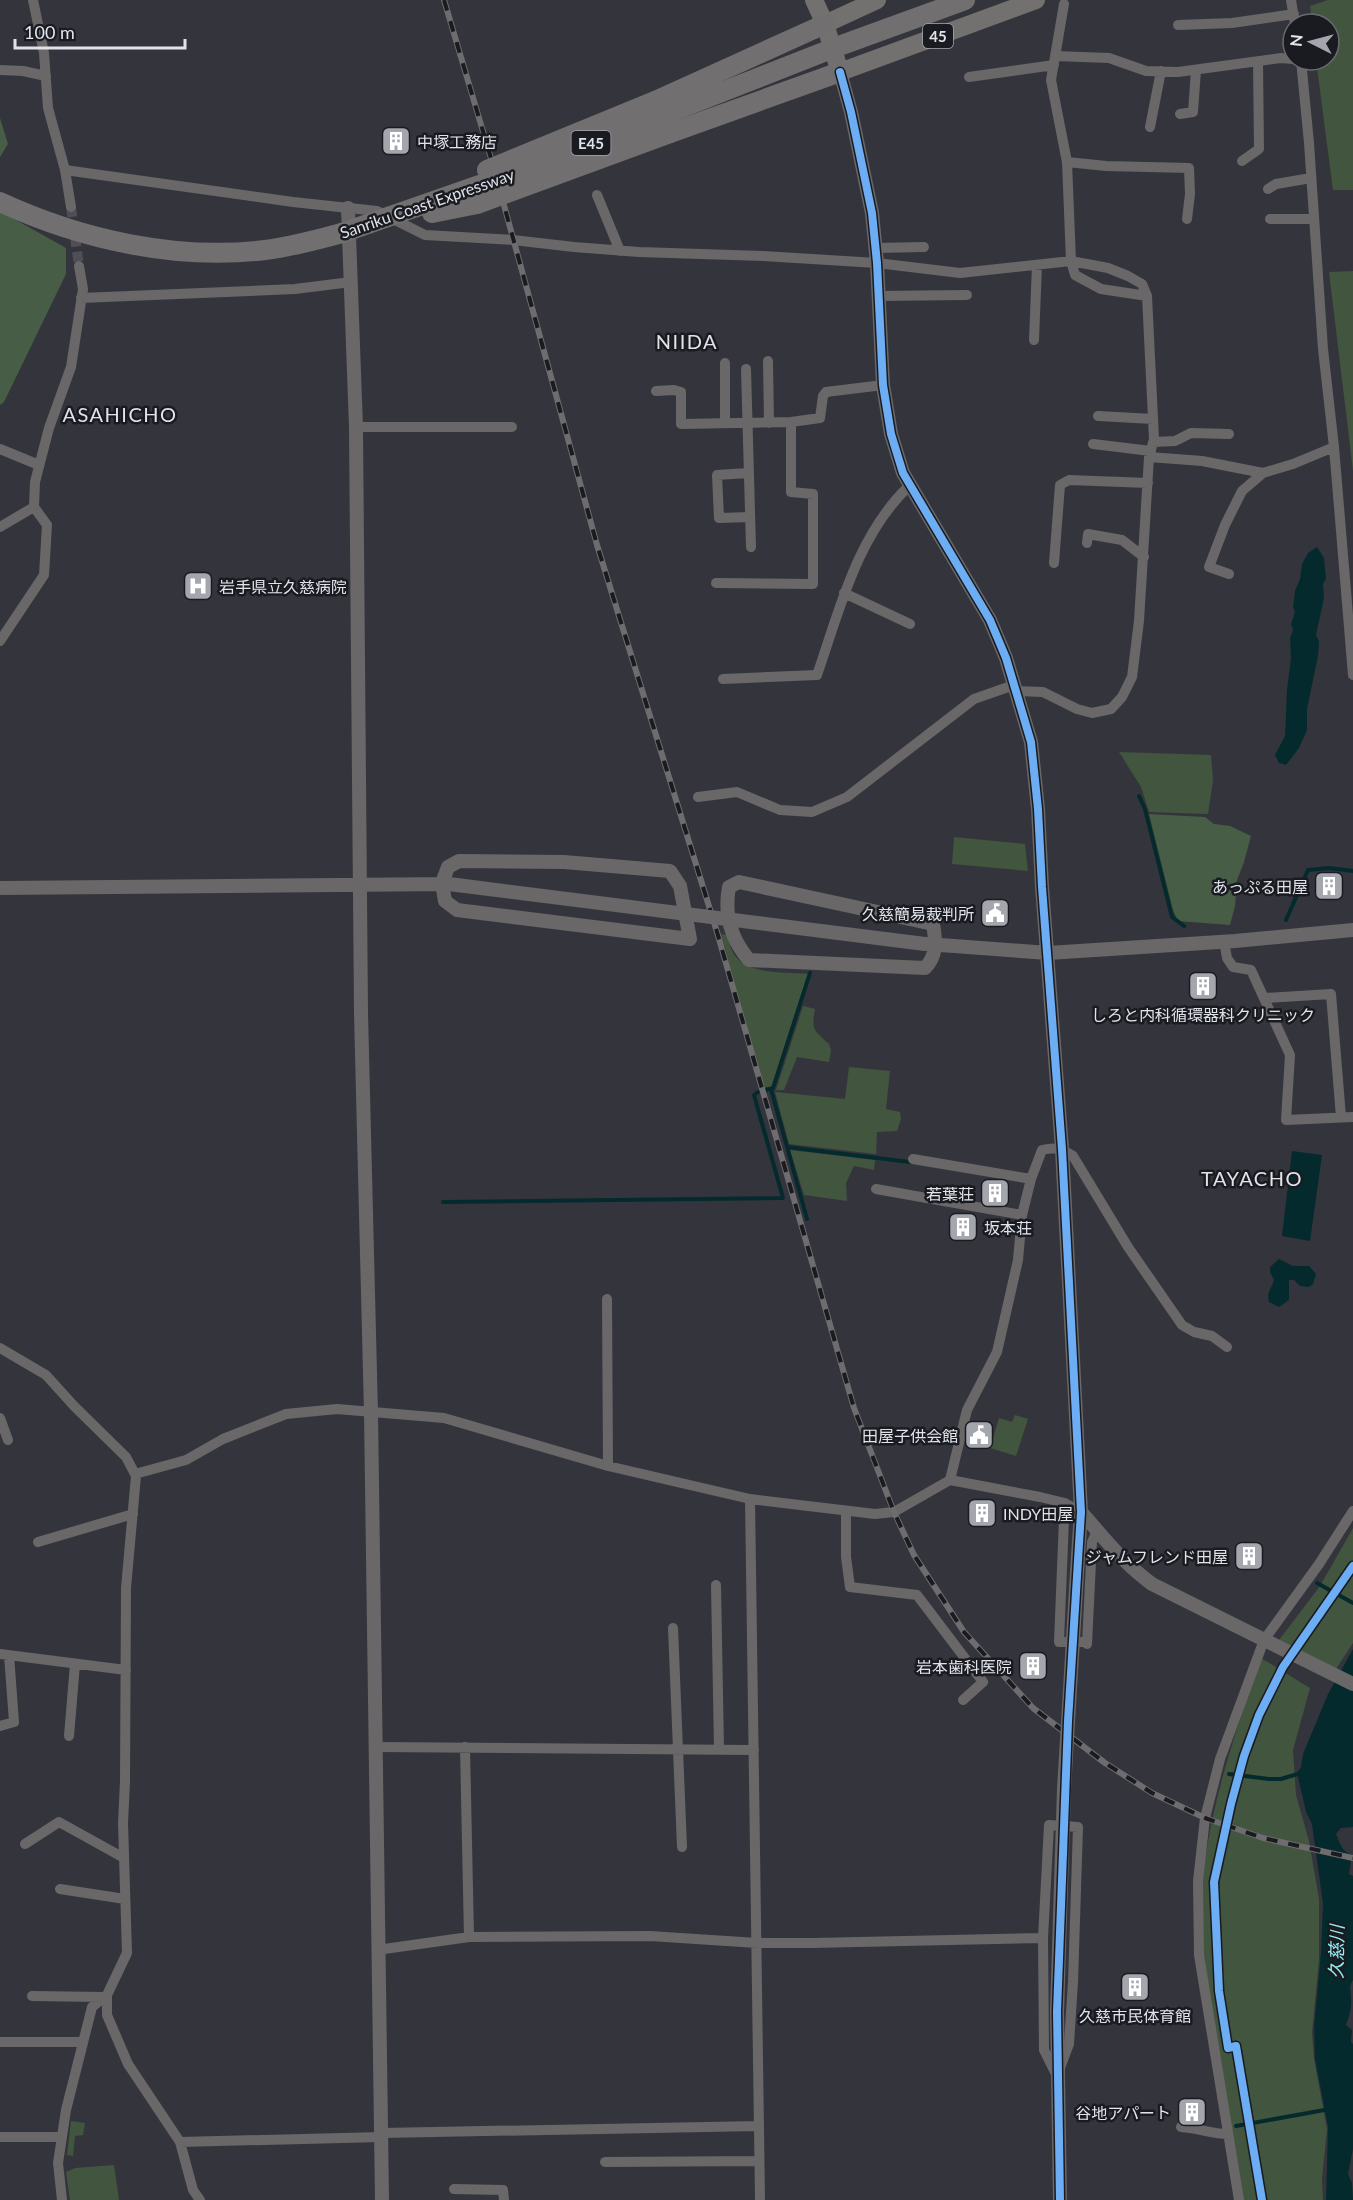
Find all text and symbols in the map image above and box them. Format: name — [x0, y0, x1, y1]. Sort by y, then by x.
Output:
scale bar — [15, 12, 184, 50]
north arrow — [1281, 12, 1341, 72]
text: 100 m — [24, 21, 75, 43]
road number: 45 — [923, 24, 953, 48]
text: N — [1285, 33, 1306, 48]
building icon: 中塚工務店 — [380, 125, 412, 157]
road number: E45 — [572, 131, 610, 155]
place label: 中塚工務店 — [417, 132, 497, 151]
street label: Sanriku Coast Expressway — [337, 164, 517, 242]
district label: NIIDA — [656, 329, 718, 353]
district label: ASAHICHO — [62, 402, 178, 426]
hospital icon: 岩手県立久慈病院 — [182, 570, 214, 602]
place label: 岩手県立久慈病院 — [219, 577, 347, 596]
building icon: あっぷる田屋 — [1313, 870, 1345, 902]
place label: あっぷる田屋 — [1212, 877, 1308, 896]
public building icon: 久慈簡易裁判所 — [979, 897, 1011, 929]
place label: 久慈簡易裁判所 — [862, 904, 974, 923]
building icon: しろと内科循環器科クリニック — [1187, 970, 1219, 1002]
place label: しろと内科循環器科クリニック — [1091, 1005, 1315, 1024]
district label: TAYACHO — [1201, 1166, 1303, 1190]
building icon: 若葉荘 — [979, 1177, 1011, 1209]
place label: 若葉荘 — [926, 1184, 974, 1203]
building icon: 坂本荘 — [947, 1211, 979, 1243]
place label: 坂本荘 — [984, 1218, 1032, 1237]
public building icon: 田屋子供会館 — [963, 1419, 995, 1451]
place label: 田屋子供会館 — [862, 1426, 958, 1445]
building icon: INDY田屋 — [966, 1497, 998, 1529]
place label: INDY田屋 — [1003, 1504, 1073, 1523]
building icon: ジャムフレンド田屋 — [1233, 1540, 1265, 1572]
place label: ジャムフレンド田屋 — [1086, 1547, 1228, 1566]
building icon: 岩本歯科医院 — [1017, 1650, 1049, 1682]
place label: 岩本歯科医院 — [916, 1657, 1012, 1676]
water label: 久慈川 — [1325, 1923, 1348, 1979]
building icon: 久慈市民体育館 — [1119, 1971, 1151, 2003]
place label: 久慈市民体育館 — [1079, 2006, 1191, 2025]
building icon: 谷地アパート — [1176, 2096, 1208, 2128]
place label: 谷地アパート — [1075, 2103, 1171, 2122]

